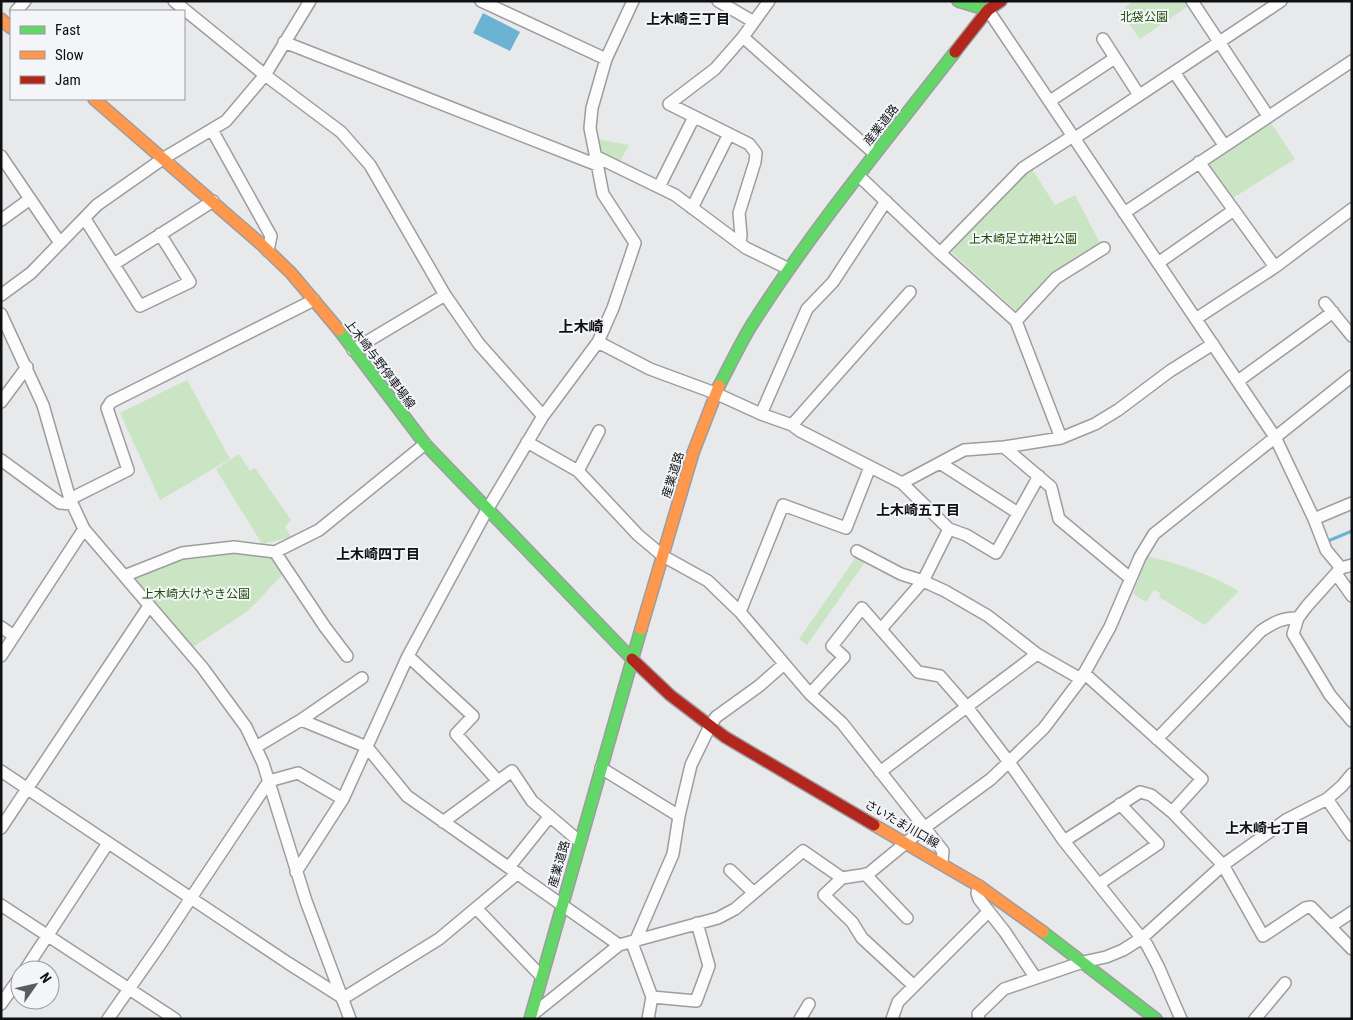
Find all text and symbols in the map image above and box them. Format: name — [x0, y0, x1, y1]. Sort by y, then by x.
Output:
legend — [10, 10, 185, 100]
park label: 北袋公園 — [1120, 10, 1168, 24]
district label: 上木崎三丁目 — [646, 11, 730, 27]
text: Fast — [55, 21, 80, 39]
text: Slow — [55, 46, 84, 64]
text: Jam — [55, 71, 81, 89]
street label: 産業道路 — [861, 102, 901, 148]
park label: 上木崎足立神社公園 — [969, 232, 1077, 246]
street label: 上木崎与野停車場線 — [342, 317, 418, 411]
district label: 上木崎 — [558, 318, 604, 336]
street label: 産業道路 — [659, 450, 687, 500]
district label: 上木崎五丁目 — [876, 502, 960, 518]
district label: 上木崎四丁目 — [336, 546, 420, 562]
park label: 上木崎大けやき公園 — [142, 587, 250, 601]
street label: さいたま川口線 — [862, 797, 942, 851]
district label: 上木崎七丁目 — [1225, 820, 1309, 836]
street label: 産業道路 — [546, 839, 572, 889]
north arrow — [10, 960, 60, 1010]
text: N — [37, 970, 55, 986]

